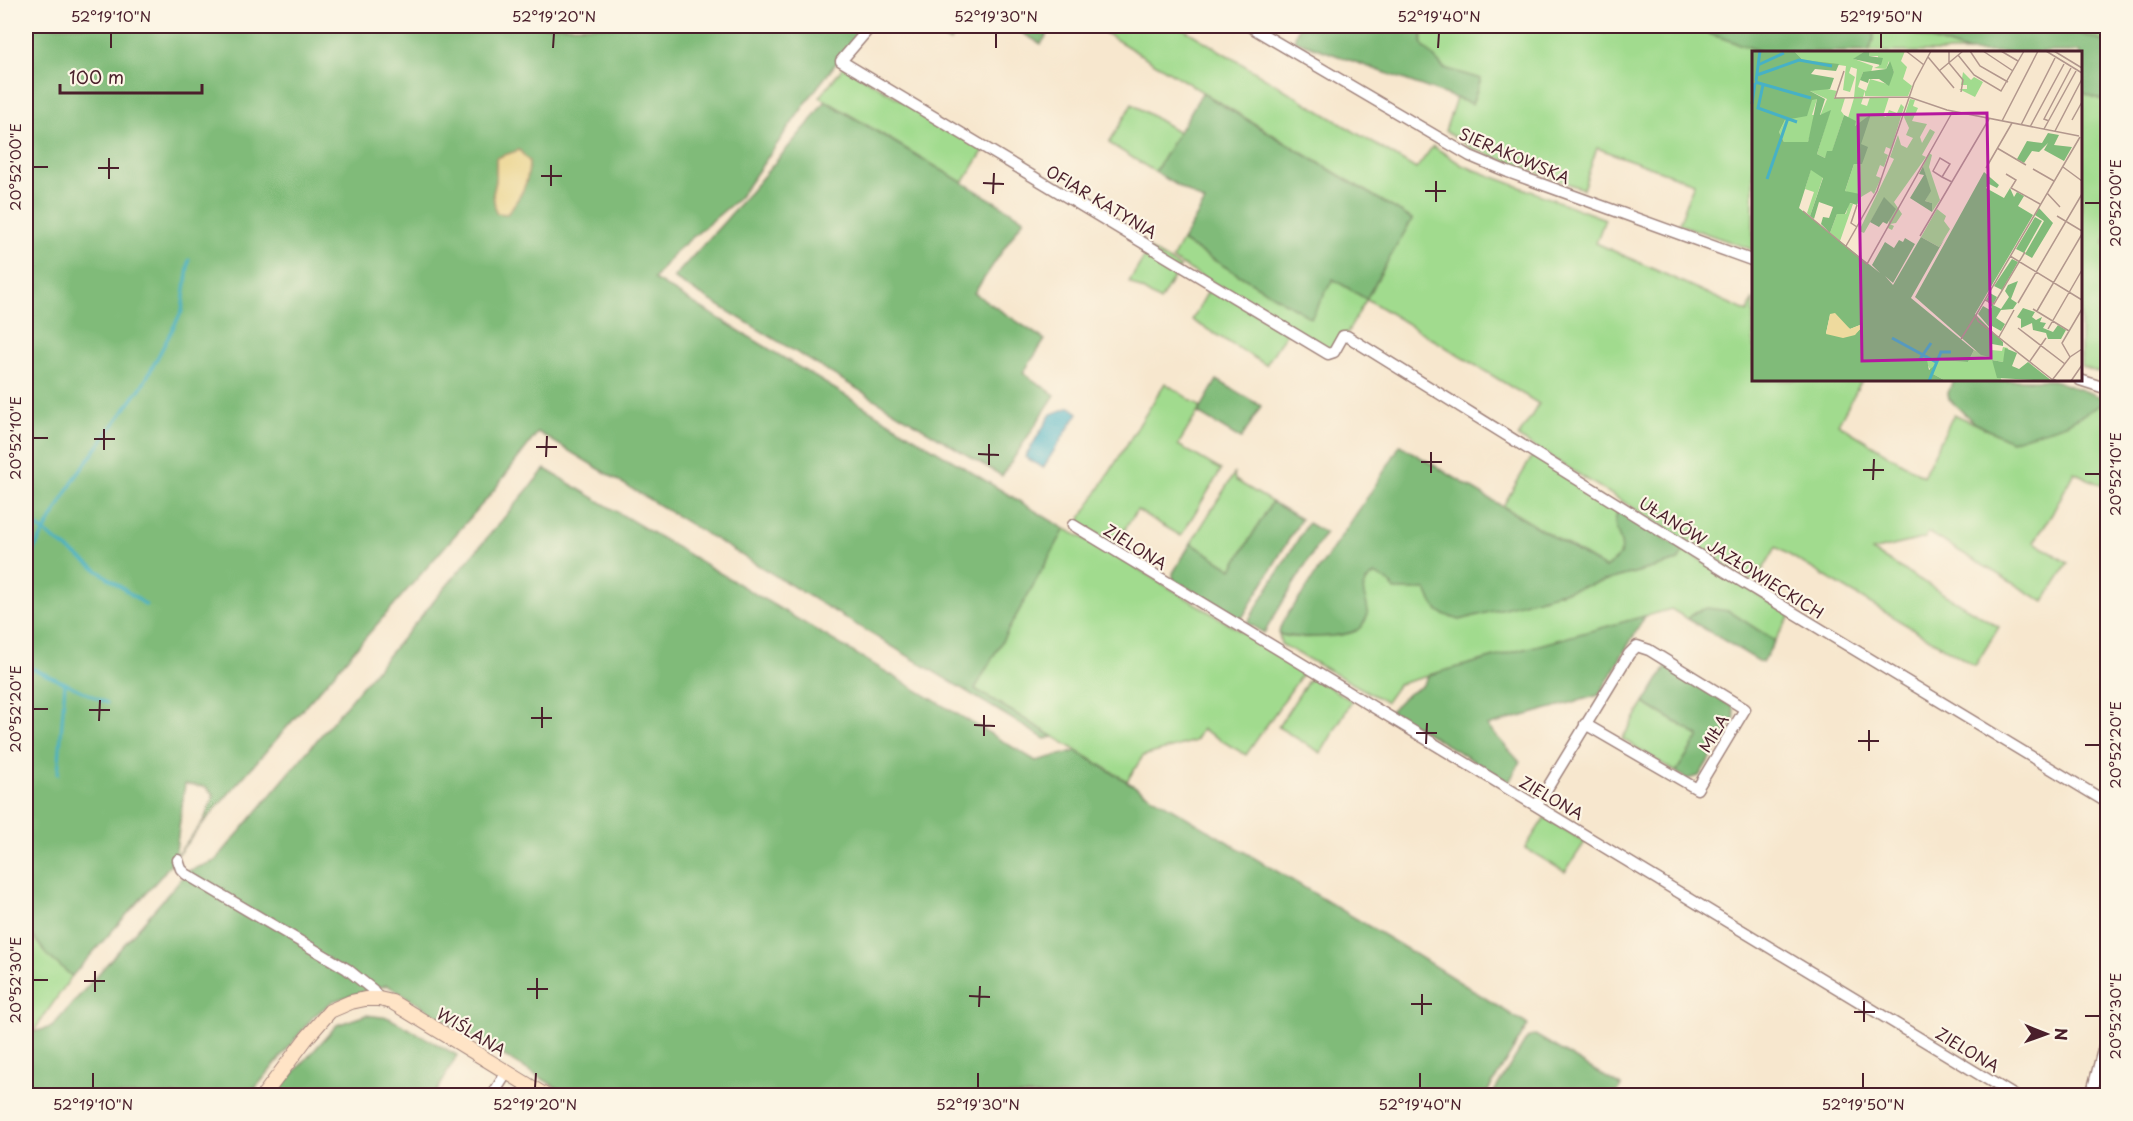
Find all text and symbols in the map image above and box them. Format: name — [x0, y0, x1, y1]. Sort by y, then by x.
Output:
text: 52°19'10"N — [71, 4, 151, 27]
text: 52°19'20"N — [512, 4, 596, 27]
text: 52°19'30"N — [954, 4, 1038, 27]
text: 52°19'40"N — [1397, 4, 1481, 27]
text: 52°19'50"N — [1839, 4, 1923, 27]
inset map — [1752, 51, 2082, 381]
scale bar — [60, 57, 202, 95]
text: 100 m — [69, 63, 124, 90]
street label: SIERAKOWSKA — [1456, 121, 1574, 189]
text: 20°52'00"E — [3, 123, 26, 211]
street label: OFIAR KATYNIA — [1042, 158, 1162, 244]
text: 20°52'00"E — [2103, 159, 2126, 247]
text: 20°52'10"E — [3, 396, 26, 480]
text: 20°52'10"E — [2103, 432, 2126, 516]
street label: UŁANÓW JAZŁOWIECKICH — [1635, 490, 1829, 624]
street label: ZIELONA — [1100, 517, 1172, 575]
text: 20°52'20"E — [3, 665, 26, 753]
text: 20°52'20"E — [2103, 701, 2126, 789]
street label: MIŁA — [1692, 709, 1734, 757]
street label: ZIELONA — [1515, 769, 1589, 825]
text: 20°52'30"E — [3, 936, 26, 1024]
text: 20°52'30"E — [2103, 972, 2126, 1060]
street label: WIŚLANA — [433, 1001, 511, 1061]
north arrow — [2016, 1004, 2076, 1064]
street label: ZIELONA — [1932, 1021, 2004, 1077]
text: N — [2050, 1028, 2074, 1041]
text: 52°19'10"N — [53, 1092, 133, 1115]
text: 52°19'20"N — [493, 1092, 577, 1115]
text: 52°19'30"N — [936, 1092, 1020, 1115]
text: 52°19'40"N — [1378, 1092, 1462, 1115]
text: 52°19'50"N — [1821, 1092, 1905, 1115]

